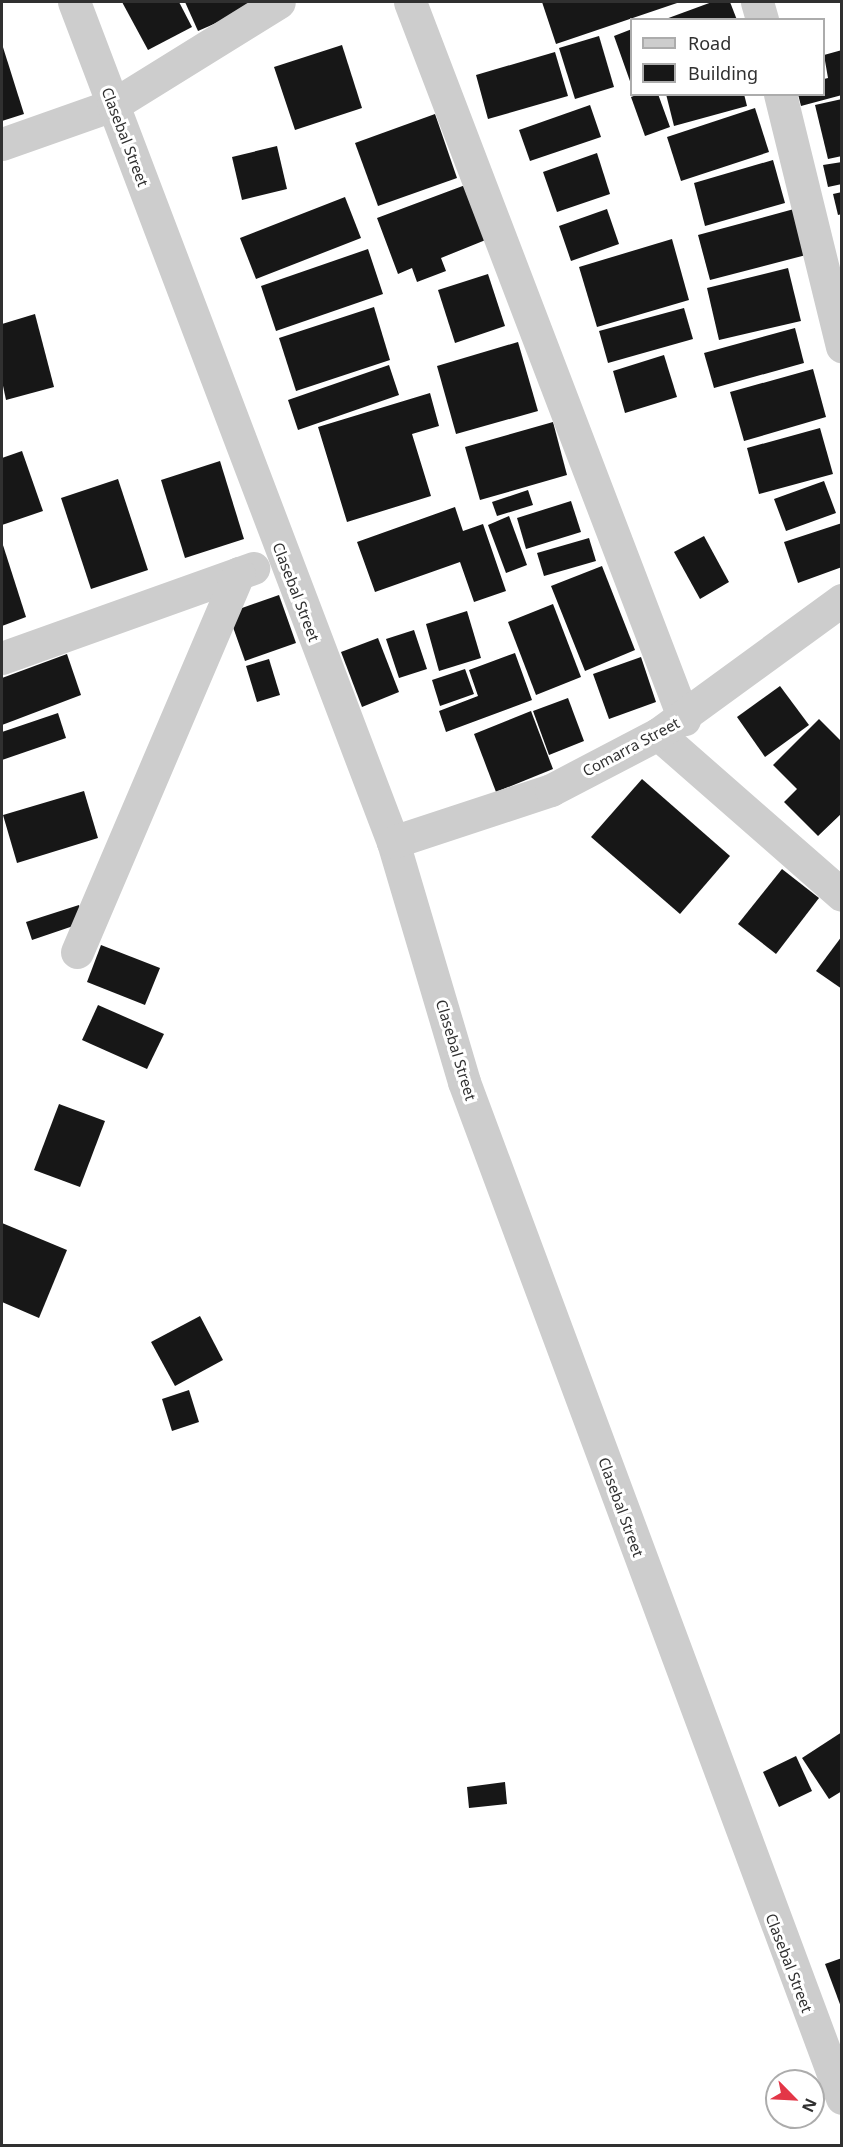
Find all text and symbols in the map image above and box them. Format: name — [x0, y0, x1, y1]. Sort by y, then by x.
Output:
legend — [630, 18, 825, 96]
text: Road — [688, 31, 731, 55]
text: Building — [688, 61, 758, 85]
street label: Clasebal Street — [98, 85, 152, 189]
street label: Clasebal Street — [269, 540, 323, 644]
street label: Comarra Street — [579, 714, 683, 780]
street label: Clasebal Street — [432, 997, 480, 1103]
street label: Clasebal Street — [595, 1455, 647, 1559]
street label: Clasebal Street — [762, 1911, 816, 2015]
north arrow — [765, 2069, 825, 2129]
text: N — [797, 2095, 822, 2116]

